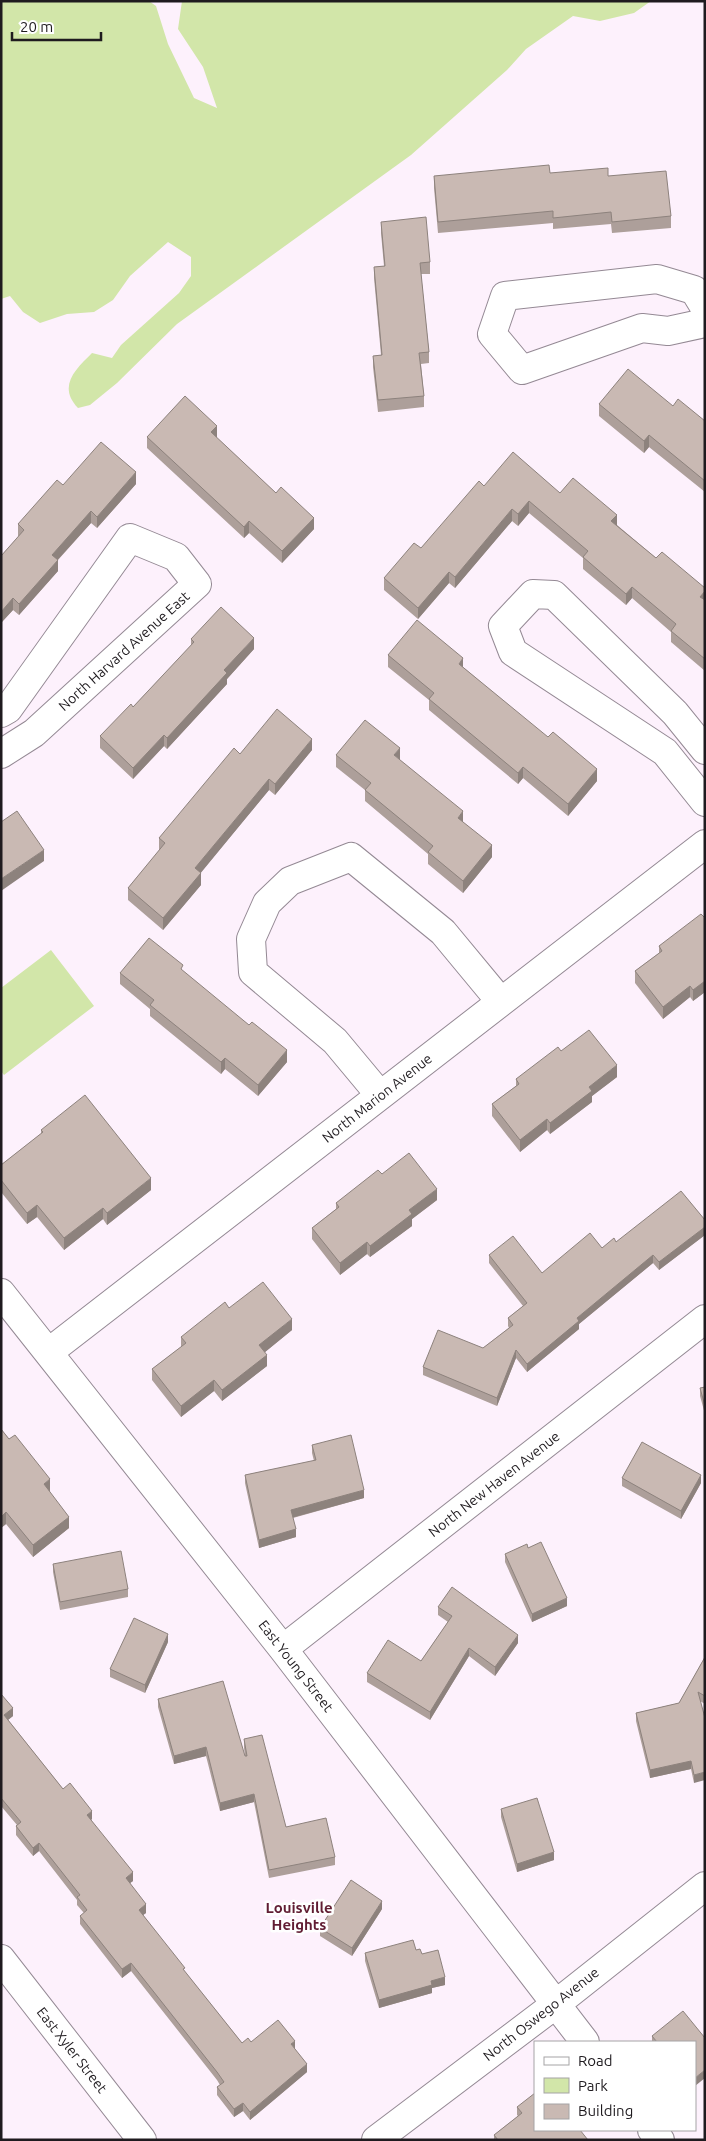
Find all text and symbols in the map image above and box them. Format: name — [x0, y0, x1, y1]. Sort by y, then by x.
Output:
scale bar — [12, 10, 101, 42]
text: 20 m — [20, 18, 53, 35]
street label: North Harvard Avenue East — [55, 588, 193, 714]
street label: North Marion Avenue — [319, 1050, 435, 1146]
street label: North New Haven Avenue — [425, 1428, 563, 1540]
street label: East Young Street — [255, 1617, 337, 1715]
district label: Louisville Heights — [265, 1899, 333, 1933]
street label: North Oswego Avenue — [480, 1964, 602, 2064]
street label: East Xyler Street — [34, 2004, 111, 2096]
legend — [534, 2041, 696, 2131]
text: Road — [578, 2052, 613, 2069]
text: Park — [578, 2077, 608, 2094]
text: Building — [578, 2102, 633, 2119]

